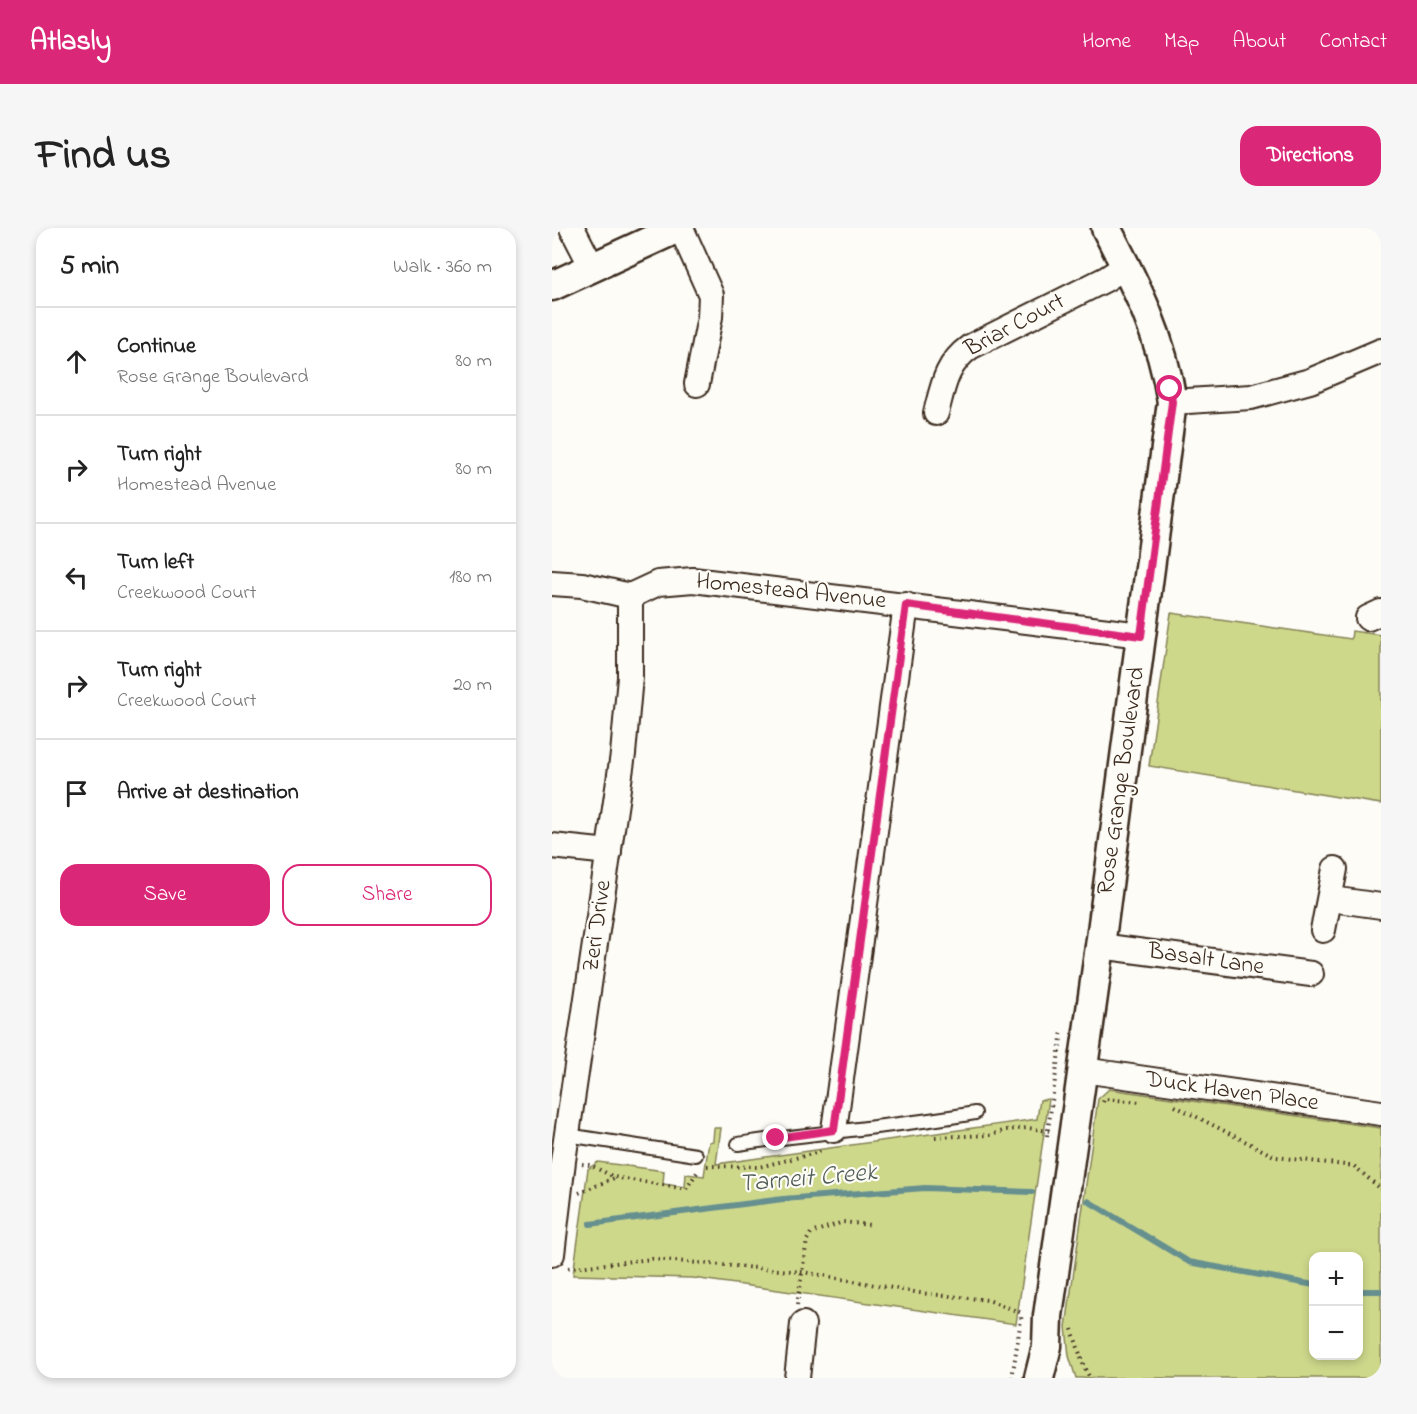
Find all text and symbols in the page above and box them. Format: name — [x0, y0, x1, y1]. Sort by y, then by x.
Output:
text: Atlasly — [30, 22, 111, 63]
text: Home — [1082, 27, 1131, 57]
text: Map — [1164, 27, 1199, 57]
text: About — [1232, 27, 1286, 57]
text: Contact — [1319, 27, 1387, 57]
text: Find us — [36, 126, 171, 187]
button: Directions — [1240, 126, 1381, 186]
text: 5 min — [60, 248, 119, 286]
text: Walk · 360 m — [393, 253, 492, 282]
street label: Briar Court — [958, 285, 1071, 368]
text: Continue — [117, 331, 196, 363]
icon: ahead — [60, 345, 93, 378]
text: 80 m — [455, 347, 492, 376]
text: Rose Grange Boulevard — [117, 363, 308, 392]
route start — [1156, 375, 1182, 401]
text: Turn right — [117, 439, 202, 471]
icon: right — [60, 453, 93, 486]
text: 80 m — [455, 455, 492, 484]
text: Homestead Avenue — [117, 471, 276, 500]
text: Turn left — [117, 547, 194, 579]
icon: left — [60, 561, 93, 594]
text: 180 m — [449, 563, 492, 592]
street label: Homestead Avenue — [694, 565, 888, 619]
text: Creekwood Court — [117, 579, 257, 608]
text: Turn right — [117, 655, 202, 687]
street label: Rose Grange Boulevard — [1089, 664, 1155, 897]
icon: right — [60, 669, 93, 702]
text: 20 m — [453, 671, 492, 700]
text: Creekwood Court — [117, 687, 257, 716]
icon: arrive — [60, 777, 93, 810]
text: Arrive at destination — [117, 777, 299, 809]
button: Save — [60, 864, 270, 926]
button: Share — [282, 864, 492, 926]
street label: Zeri Drive — [574, 878, 622, 974]
street label: Basalt Lane — [1145, 934, 1267, 985]
street label: Duck Haven Place — [1142, 1062, 1321, 1122]
route end — [762, 1124, 788, 1150]
water label: Tarneit Creek — [737, 1154, 880, 1204]
map controls — [1309, 1252, 1363, 1360]
button: + — [1309, 1252, 1363, 1306]
button: − — [1309, 1306, 1363, 1360]

